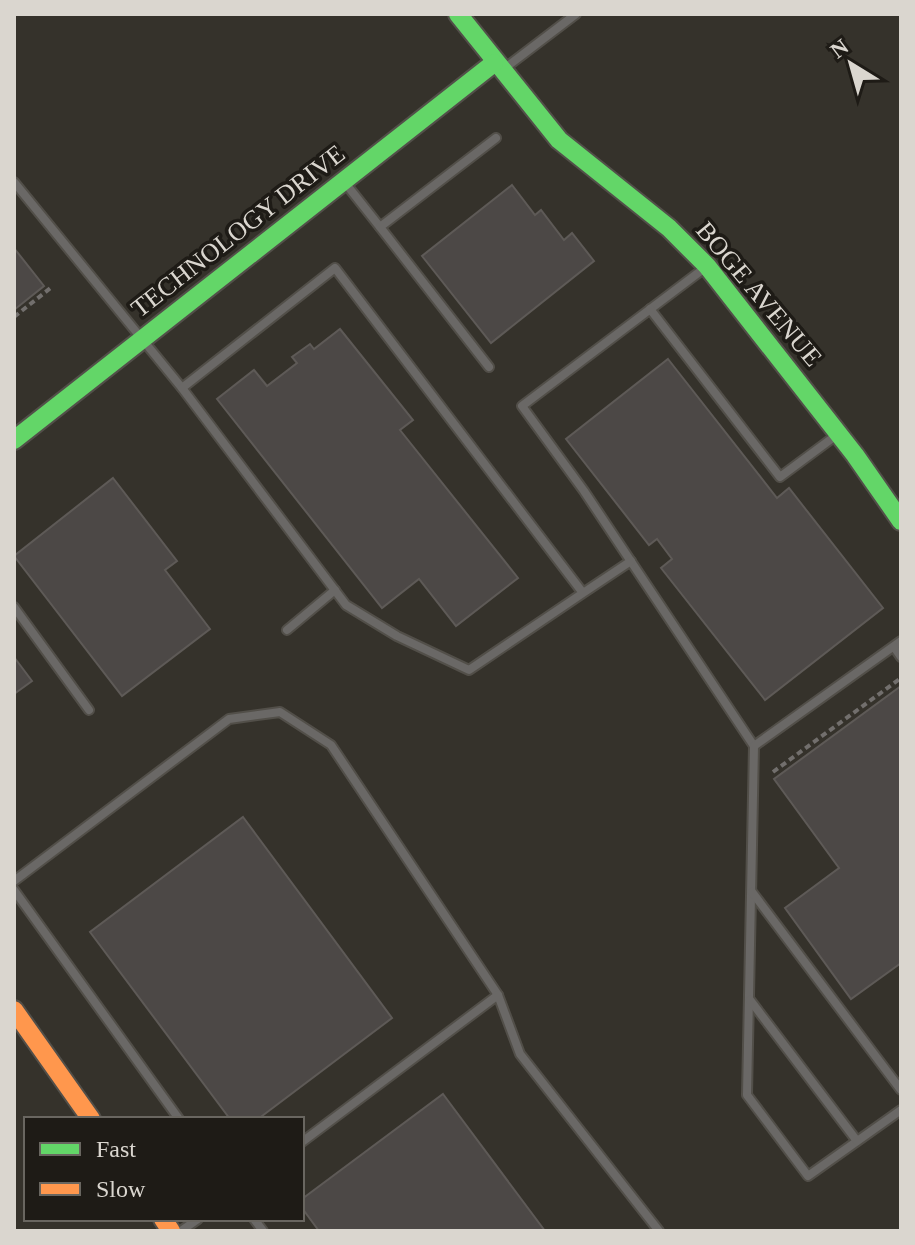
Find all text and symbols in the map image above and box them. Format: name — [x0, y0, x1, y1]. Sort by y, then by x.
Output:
north arrow — [811, 24, 891, 104]
text: N — [825, 34, 853, 63]
street label: TECHNOLOGY DRIVE — [126, 139, 350, 323]
street label: BOGE AVENUE — [690, 216, 828, 372]
legend — [24, 1117, 304, 1221]
text: Fast — [96, 1136, 136, 1162]
text: Slow — [96, 1176, 146, 1202]

